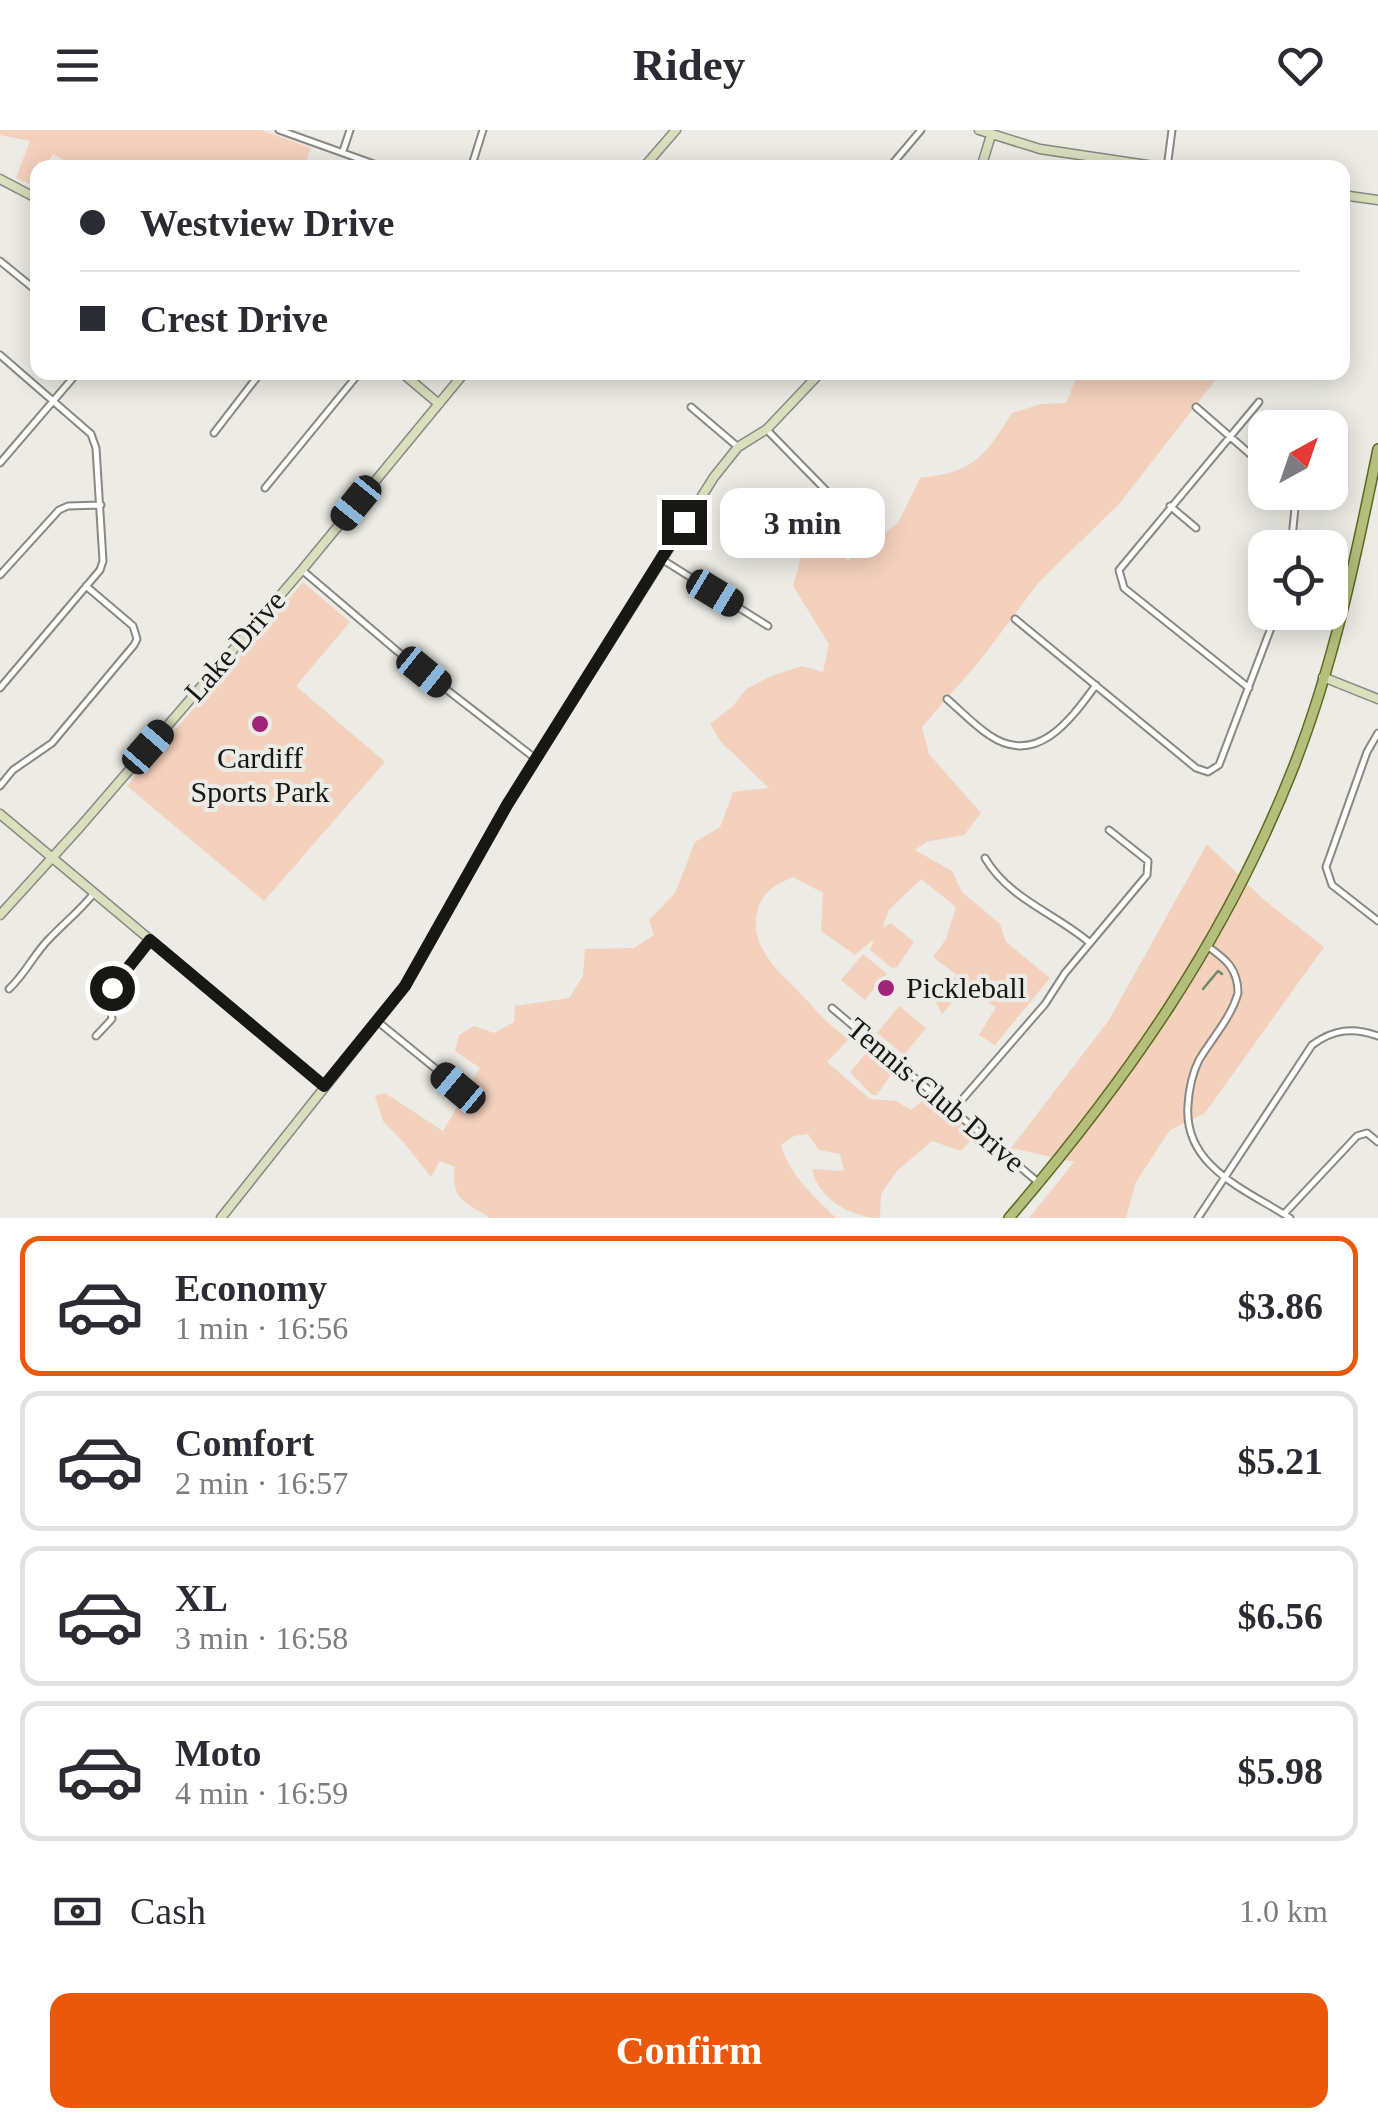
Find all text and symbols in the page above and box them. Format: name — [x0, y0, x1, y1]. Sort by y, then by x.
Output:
icon: menu — [50, 38, 105, 93]
icon: heart — [1273, 38, 1328, 93]
text: Ridey — [633, 40, 745, 90]
text: Westview Drive — [140, 202, 394, 244]
text: Crest Drive — [140, 298, 328, 340]
north arrow — [1248, 410, 1348, 510]
map controls — [1248, 410, 1348, 630]
car — [325, 470, 387, 536]
callout: 3 min — [719, 487, 884, 557]
route end — [662, 500, 707, 545]
text: 3 min — [764, 505, 841, 541]
button: locate — [1248, 530, 1348, 630]
car — [682, 565, 748, 621]
street label: Lake Drive — [178, 584, 292, 708]
car — [391, 641, 457, 703]
marker: Cardiff Sports Park — [249, 713, 271, 735]
car — [117, 715, 179, 779]
place label: Cardiff Sports Park — [190, 741, 330, 808]
route start — [90, 966, 135, 1011]
place label: Pickleball — [906, 971, 1026, 1004]
marker: Pickleball — [875, 977, 897, 999]
street label: Tennis Club Drive — [841, 1011, 1032, 1178]
car — [425, 1057, 491, 1119]
icon: car — [55, 1261, 145, 1351]
text: Economy — [175, 1267, 327, 1309]
text: $3.86 — [1238, 1285, 1323, 1327]
text: 1 min · 16:56 — [175, 1310, 348, 1346]
icon: car — [55, 1416, 145, 1506]
text: Comfort — [175, 1422, 314, 1464]
text: $5.21 — [1238, 1440, 1323, 1482]
text: 2 min · 16:57 — [175, 1465, 348, 1501]
icon: car — [55, 1571, 145, 1661]
text: XL — [175, 1577, 228, 1619]
text: $6.56 — [1238, 1595, 1323, 1637]
text: 3 min · 16:58 — [175, 1620, 348, 1656]
icon: car — [55, 1726, 145, 1816]
text: Moto — [175, 1732, 262, 1774]
text: $5.98 — [1238, 1750, 1323, 1792]
text: 4 min · 16:59 — [175, 1775, 348, 1811]
icon: cash — [50, 1884, 105, 1939]
text: Cash — [130, 1890, 206, 1932]
text: 1.0 km — [1239, 1893, 1328, 1929]
button: Confirm — [50, 1993, 1328, 2108]

